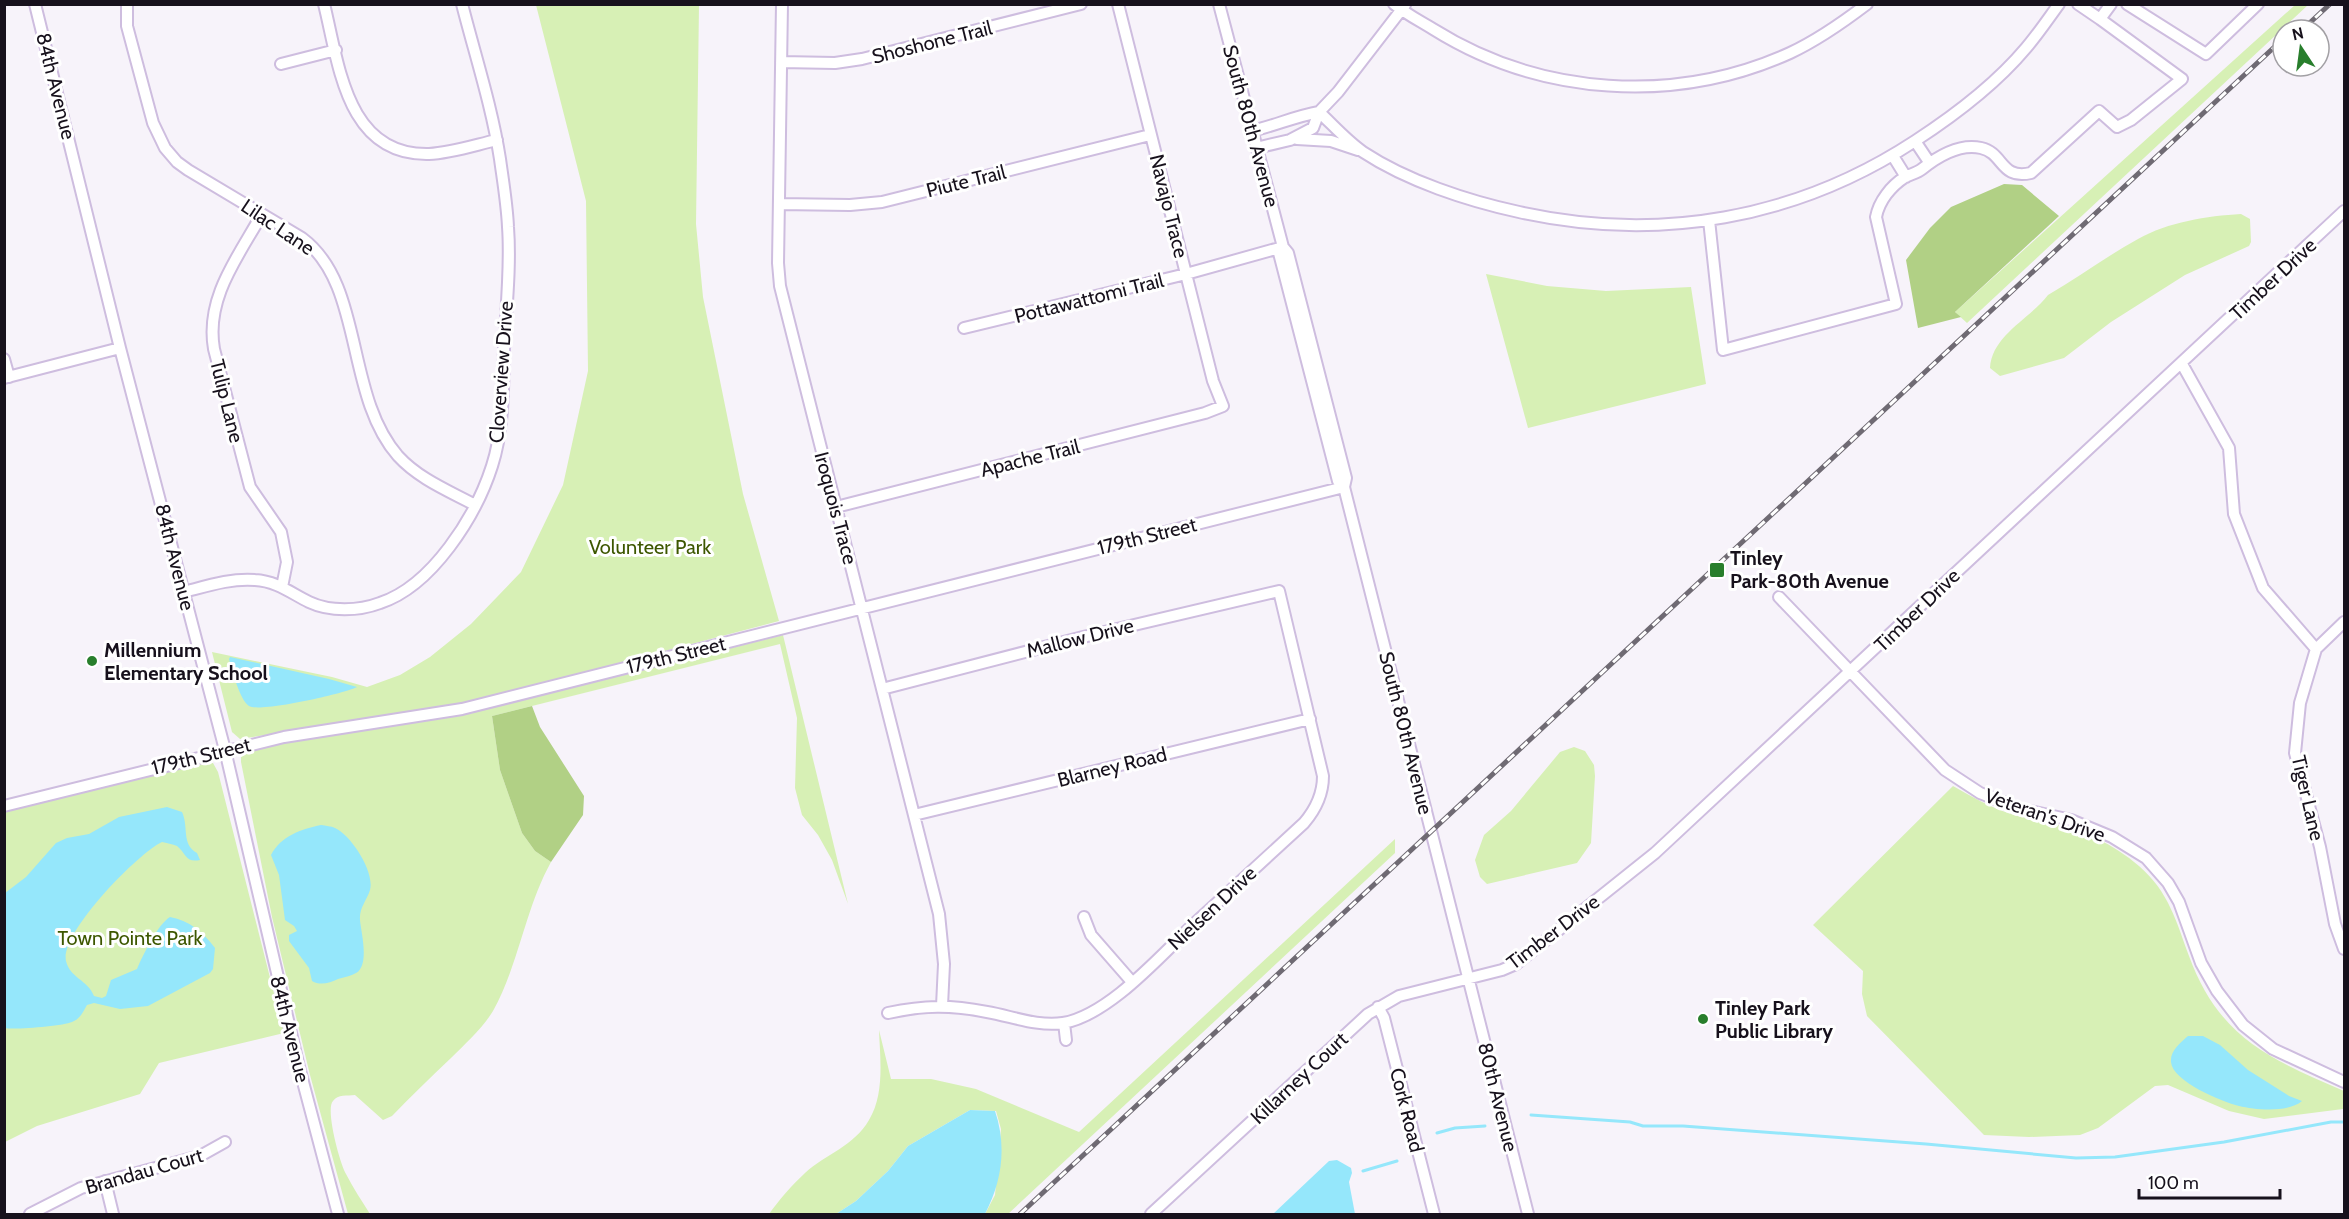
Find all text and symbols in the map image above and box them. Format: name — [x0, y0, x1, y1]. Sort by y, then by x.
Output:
street label: Shoshone Trail — [869, 15, 995, 69]
north arrow — [2271, 18, 2331, 78]
text: N — [2290, 23, 2305, 44]
street label: 84th Avenue — [31, 30, 81, 142]
street label: South 80th Avenue — [1218, 42, 1284, 210]
street label: Navajo Trace — [1145, 152, 1193, 260]
street label: Piute Trail — [924, 159, 1009, 202]
street label: Lilac Lane — [237, 194, 319, 260]
street label: Timber Drive — [2225, 233, 2321, 325]
street label: Pottawattomi Trail — [1012, 268, 1166, 328]
street label: Cloverview Drive — [484, 300, 518, 444]
street label: Tulip Lane — [205, 357, 249, 445]
street label: Apache Trail — [978, 434, 1082, 482]
street label: Iroquois Trace — [809, 449, 863, 567]
street label: 84th Avenue — [150, 501, 200, 613]
street label: 179th Street — [1095, 512, 1199, 560]
park label: Volunteer Park — [589, 535, 711, 559]
place label: Tinley Park-80th Avenue — [1730, 546, 1889, 593]
marker: Tinley Park-80th Avenue — [1708, 561, 1726, 579]
street label: Timber Drive — [1869, 563, 1965, 657]
street label: Mallow Drive — [1024, 613, 1136, 663]
street label: 179th Street — [624, 631, 728, 679]
place label: Millennium Elementary School — [104, 638, 268, 685]
street label: South 80th Avenue — [1374, 649, 1438, 817]
marker: Millennium Elementary School — [85, 654, 99, 668]
street label: 179th Street — [149, 732, 253, 780]
street label: Blarney Road — [1055, 742, 1169, 792]
street label: Tiger Lane — [2287, 753, 2329, 843]
street label: Veteran's Drive — [1982, 783, 2108, 847]
street label: Nielsen Drive — [1163, 861, 1261, 955]
street label: Timber Drive — [1502, 890, 1604, 974]
park label: Town Pointe Park — [57, 926, 203, 950]
street label: 84th Avenue — [265, 973, 315, 1085]
place label: Tinley Park Public Library — [1715, 996, 1833, 1043]
marker: Tinley Park Public Library — [1696, 1012, 1710, 1026]
street label: Killarney Court — [1246, 1027, 1353, 1129]
street label: 80th Avenue — [1473, 1040, 1523, 1154]
street label: Cork Road — [1385, 1065, 1429, 1155]
street label: Brandau Court — [83, 1143, 206, 1199]
scale bar — [2139, 1162, 2280, 1200]
text: 100 m — [2148, 1172, 2199, 1194]

